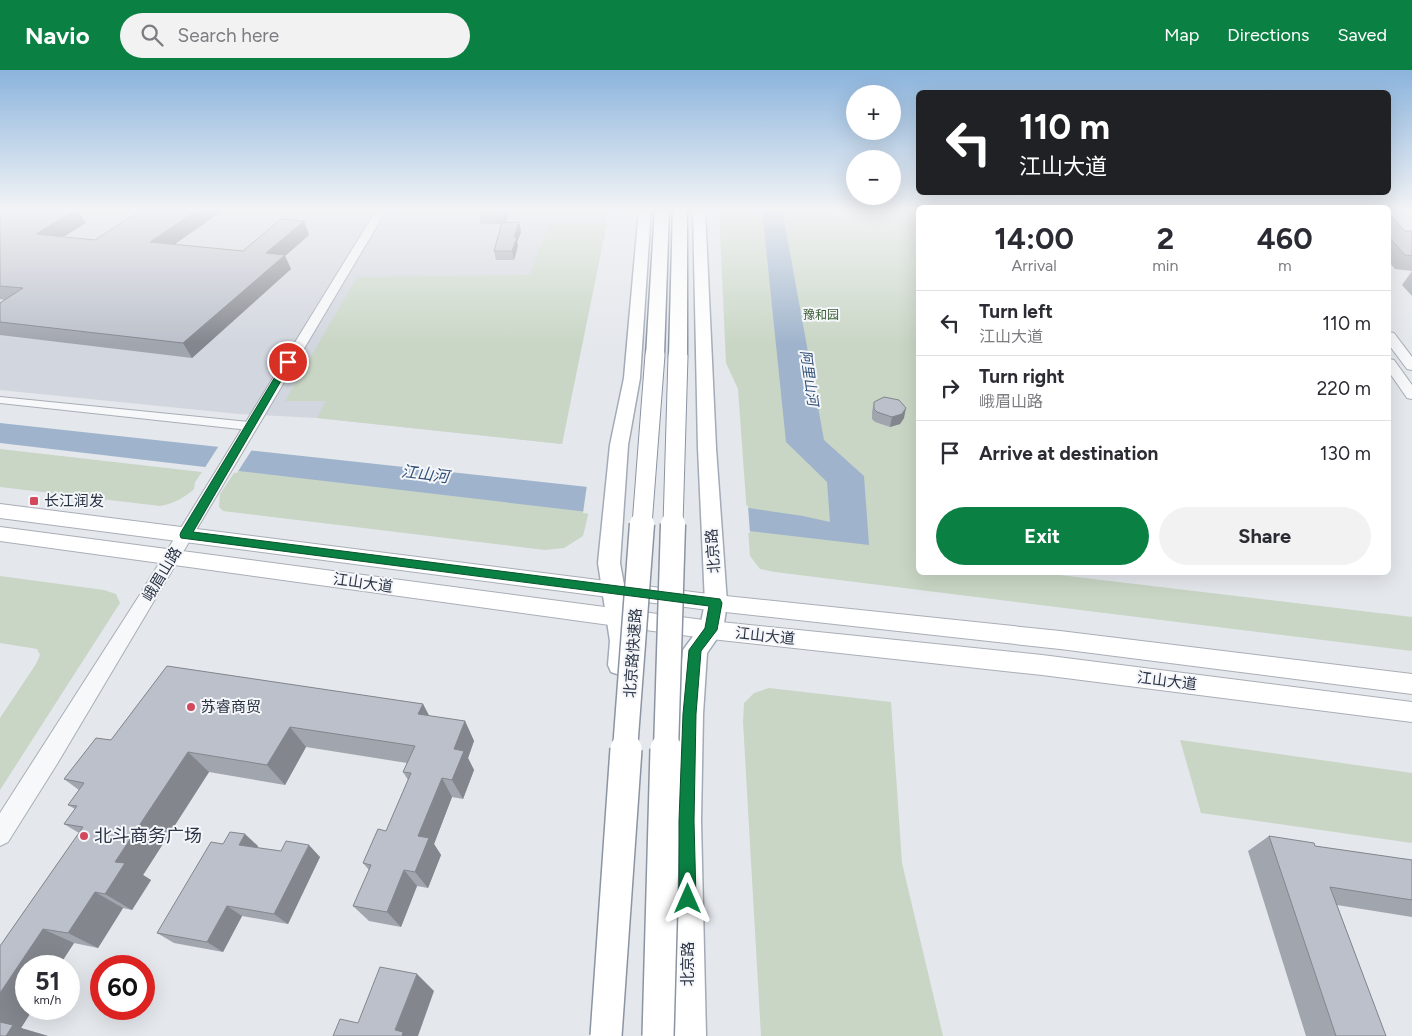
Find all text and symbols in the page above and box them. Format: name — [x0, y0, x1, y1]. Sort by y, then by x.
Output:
search box — [120, 13, 470, 58]
text: Navio — [25, 21, 90, 50]
icon: search — [138, 21, 166, 49]
text: Search here — [178, 24, 279, 47]
text: Map — [1164, 24, 1199, 46]
text: Directions — [1227, 24, 1309, 46]
text: Saved — [1337, 24, 1387, 46]
map controls — [846, 85, 901, 205]
button: + — [846, 85, 901, 140]
text: 110 m — [1019, 106, 1110, 148]
icon: left — [936, 110, 1001, 175]
button: − — [846, 150, 901, 205]
text: 江山大道 — [1019, 153, 1107, 180]
text: 14:00 — [994, 220, 1074, 257]
text: 2 — [1157, 220, 1174, 257]
text: 460 — [1257, 220, 1313, 257]
text: Arrival — [1012, 256, 1057, 275]
text: min — [1152, 256, 1178, 275]
text: m — [1278, 256, 1292, 275]
text: Turn left — [979, 300, 1053, 323]
park label: 豫和园 — [803, 308, 839, 322]
icon: left — [936, 309, 964, 337]
text: 110 m — [1322, 312, 1371, 335]
text: 江山大道 — [979, 327, 1043, 346]
pin — [267, 341, 309, 383]
icon: arrive — [274, 348, 302, 376]
water label: 阿里山河 — [797, 349, 822, 410]
text: Turn right — [979, 365, 1065, 388]
icon: right — [936, 374, 964, 402]
text: 220 m — [1317, 377, 1371, 400]
text: 峨眉山路 — [979, 392, 1043, 411]
icon: arrive — [936, 439, 964, 467]
text: Arrive at destination — [979, 442, 1158, 465]
text: 130 m — [1320, 442, 1371, 465]
water label: 江山河 — [400, 462, 453, 487]
place label: 长江润发 — [44, 492, 104, 510]
marker: 长江润发 — [28, 495, 40, 507]
button: Exit — [936, 507, 1149, 565]
button: Share — [1159, 507, 1371, 565]
street label: 北京路 — [702, 528, 724, 574]
street label: 峨眉山路 — [139, 544, 185, 604]
street label: 江山大道 — [332, 570, 394, 596]
street label: 北京路快速路 — [621, 607, 645, 699]
street label: 江山大道 — [734, 624, 796, 648]
street label: 江山大道 — [1136, 668, 1198, 694]
place label: 苏睿商贸 — [201, 698, 261, 716]
marker: 苏睿商贸 — [185, 701, 197, 713]
place label: 北斗商务广场 — [94, 825, 202, 847]
marker: 北斗商务广场 — [78, 830, 90, 842]
position arrow — [661, 872, 713, 924]
street label: 北京路 — [679, 941, 697, 987]
speed limit sign: 60 — [90, 955, 155, 1020]
text: 51 — [35, 966, 60, 996]
text: km/h — [34, 993, 61, 1007]

